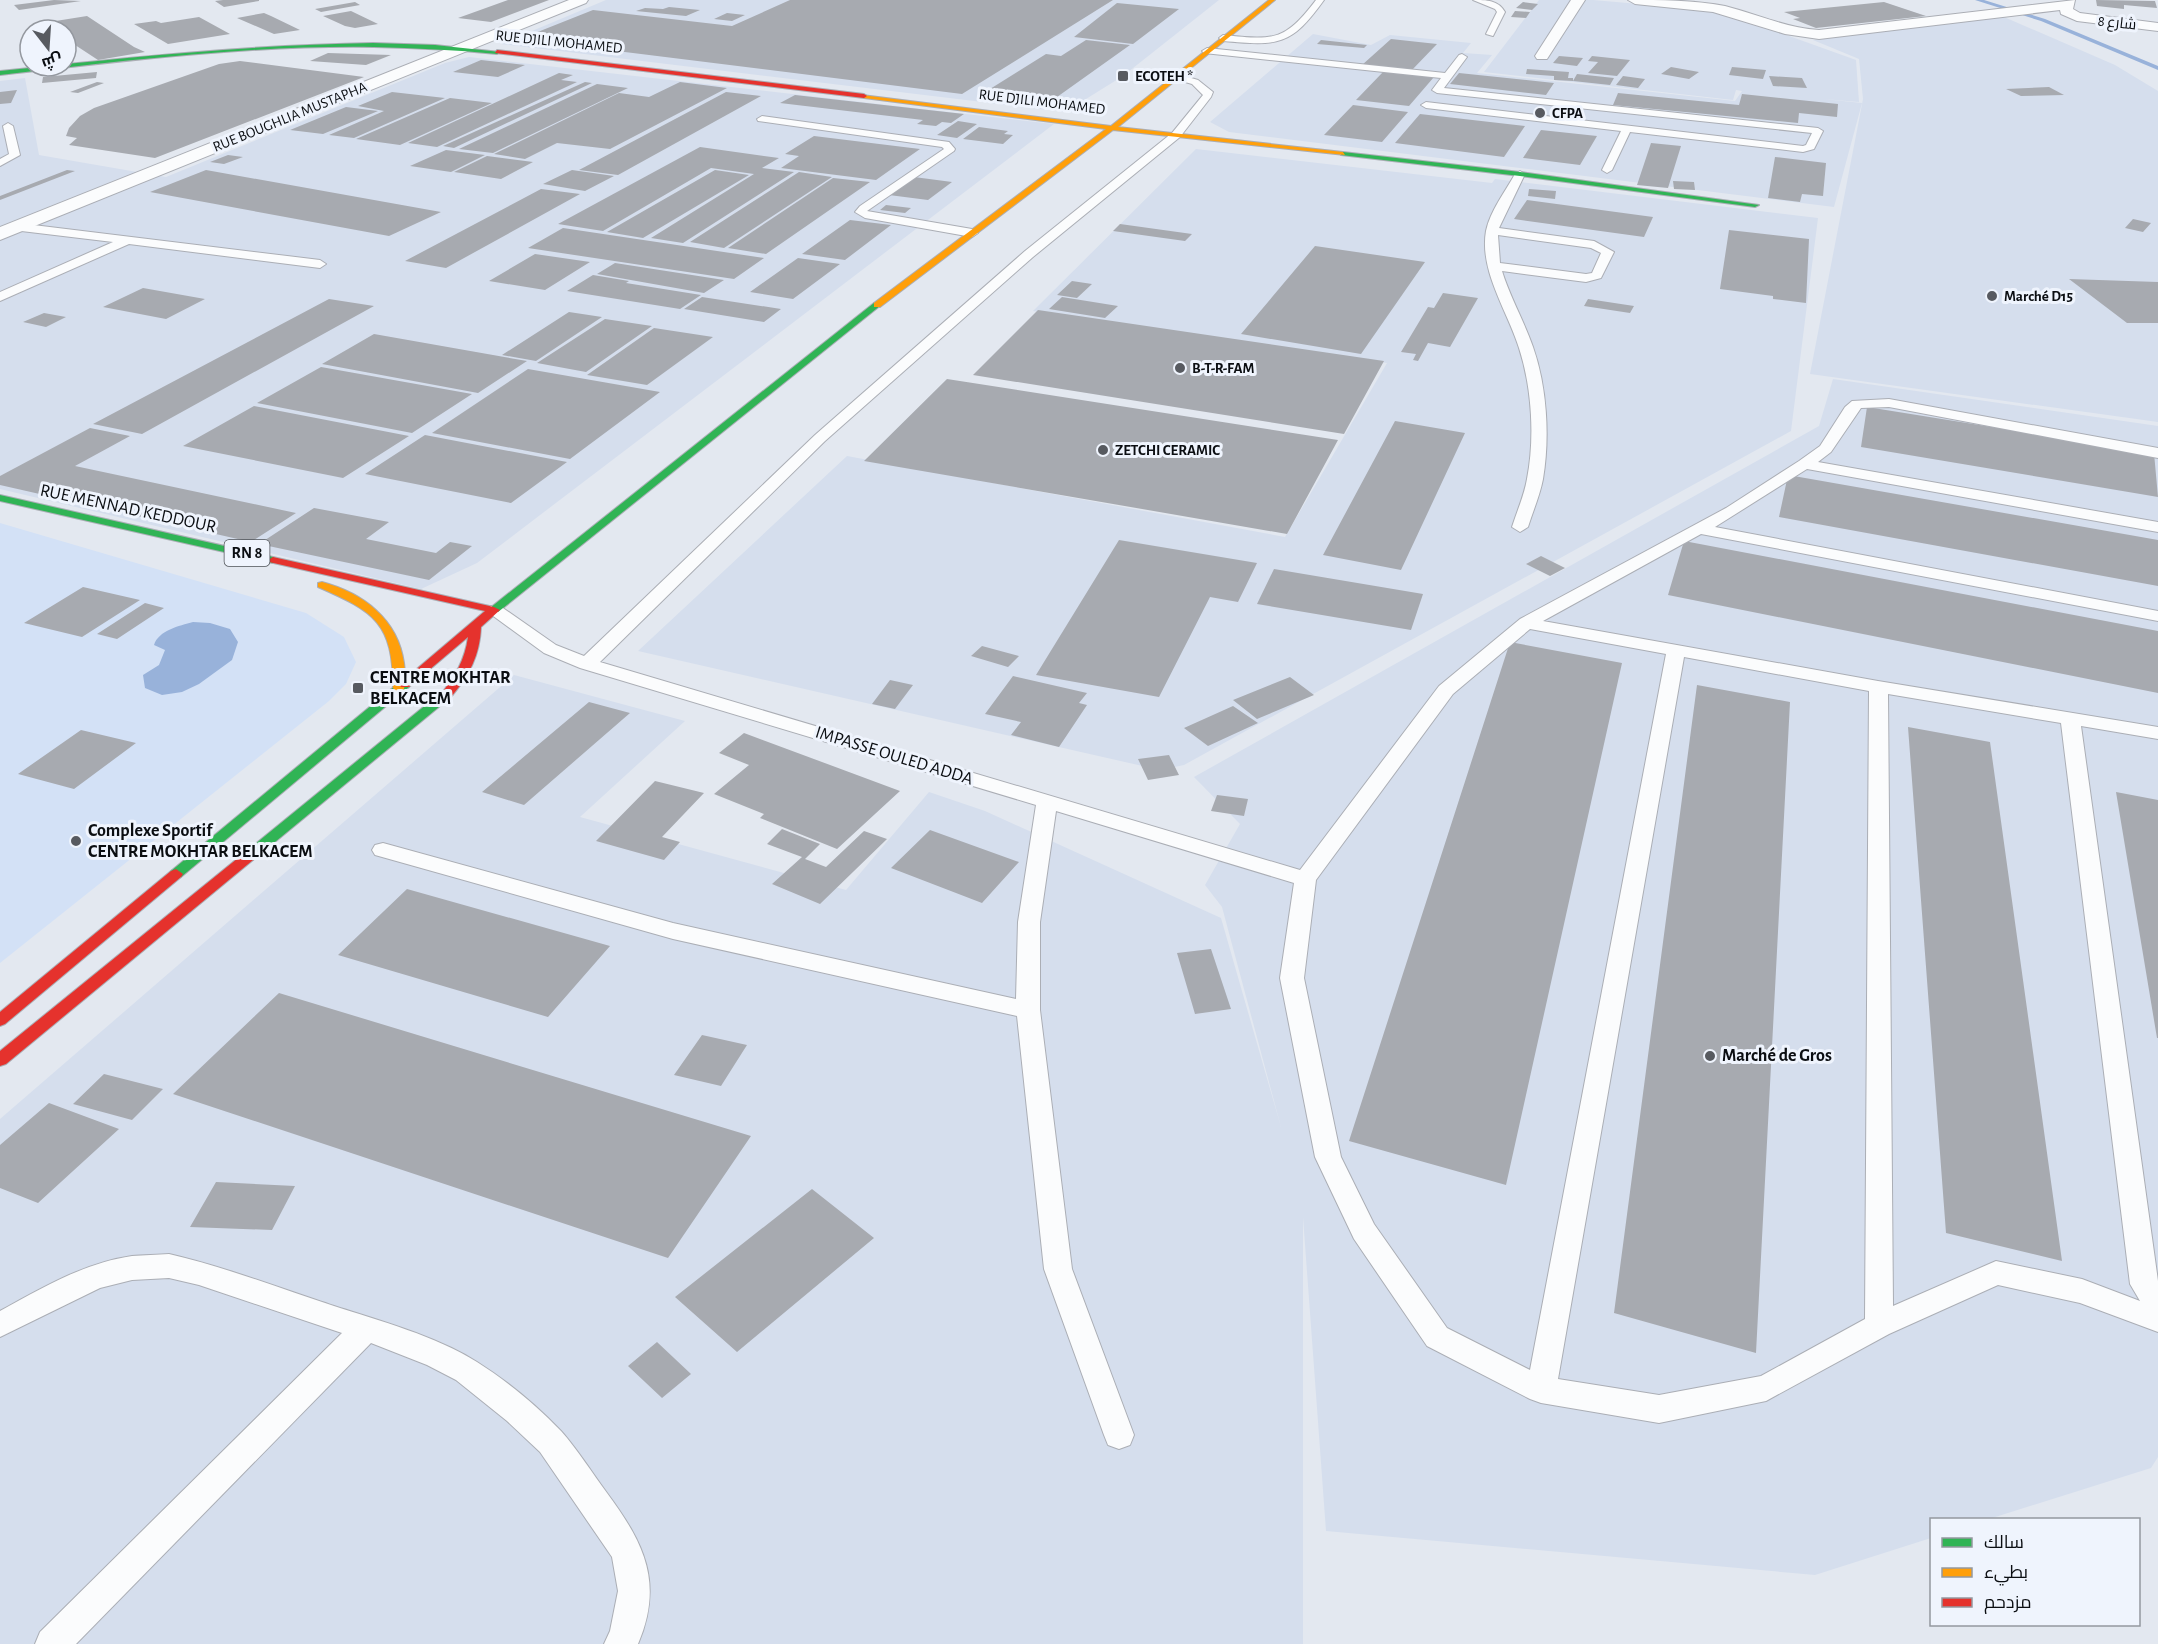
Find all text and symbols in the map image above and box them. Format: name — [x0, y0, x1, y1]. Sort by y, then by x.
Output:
street label: شارع 8 — [2097, 13, 2137, 35]
north arrow — [18, 18, 78, 78]
street label: RUE DJILI MOHAMED — [495, 28, 623, 56]
text: ش — [40, 50, 65, 73]
marker: ECOTEH * — [1116, 69, 1130, 83]
place label: ECOTEH * — [1135, 69, 1193, 84]
street label: RUE BOUGHLIA MUSTAPHA — [211, 79, 369, 155]
street label: RUE DJILI MOHAMED — [978, 87, 1106, 117]
marker: CFPA — [1533, 106, 1547, 120]
place label: CFPA — [1552, 106, 1583, 121]
marker: Marché D15 — [1985, 289, 1999, 303]
place label: Marché D15 — [2004, 289, 2073, 304]
marker: B-T-R-FAM — [1173, 361, 1187, 375]
place label: B-T-R-FAM — [1192, 361, 1254, 376]
marker: ZETCHI CERAMIC — [1096, 443, 1110, 457]
place label: ZETCHI CERAMIC — [1115, 443, 1220, 458]
street label: RUE MENNAD KEDDOUR — [38, 482, 218, 536]
road number: RN 8 — [224, 540, 270, 566]
place label: CENTRE MOKHTAR BELKACEM — [370, 669, 511, 708]
marker: CENTRE MOKHTAR BELKACEM — [351, 681, 365, 695]
street label: IMPASSE OULED ADDA — [813, 723, 976, 789]
place label: Complexe Sportif CENTRE MOKHTAR BELKACEM — [88, 822, 313, 861]
marker: Complexe Sportif CENTRE MOKHTAR BELKACEM — [69, 834, 83, 848]
place label: Marché de Gros — [1722, 1047, 1832, 1065]
marker: Marché de Gros — [1703, 1049, 1717, 1063]
legend — [1930, 1518, 2140, 1626]
text: سالك — [1984, 1534, 2024, 1552]
text: بطيء — [1984, 1564, 2028, 1586]
text: مزدحم — [1984, 1594, 2032, 1614]

